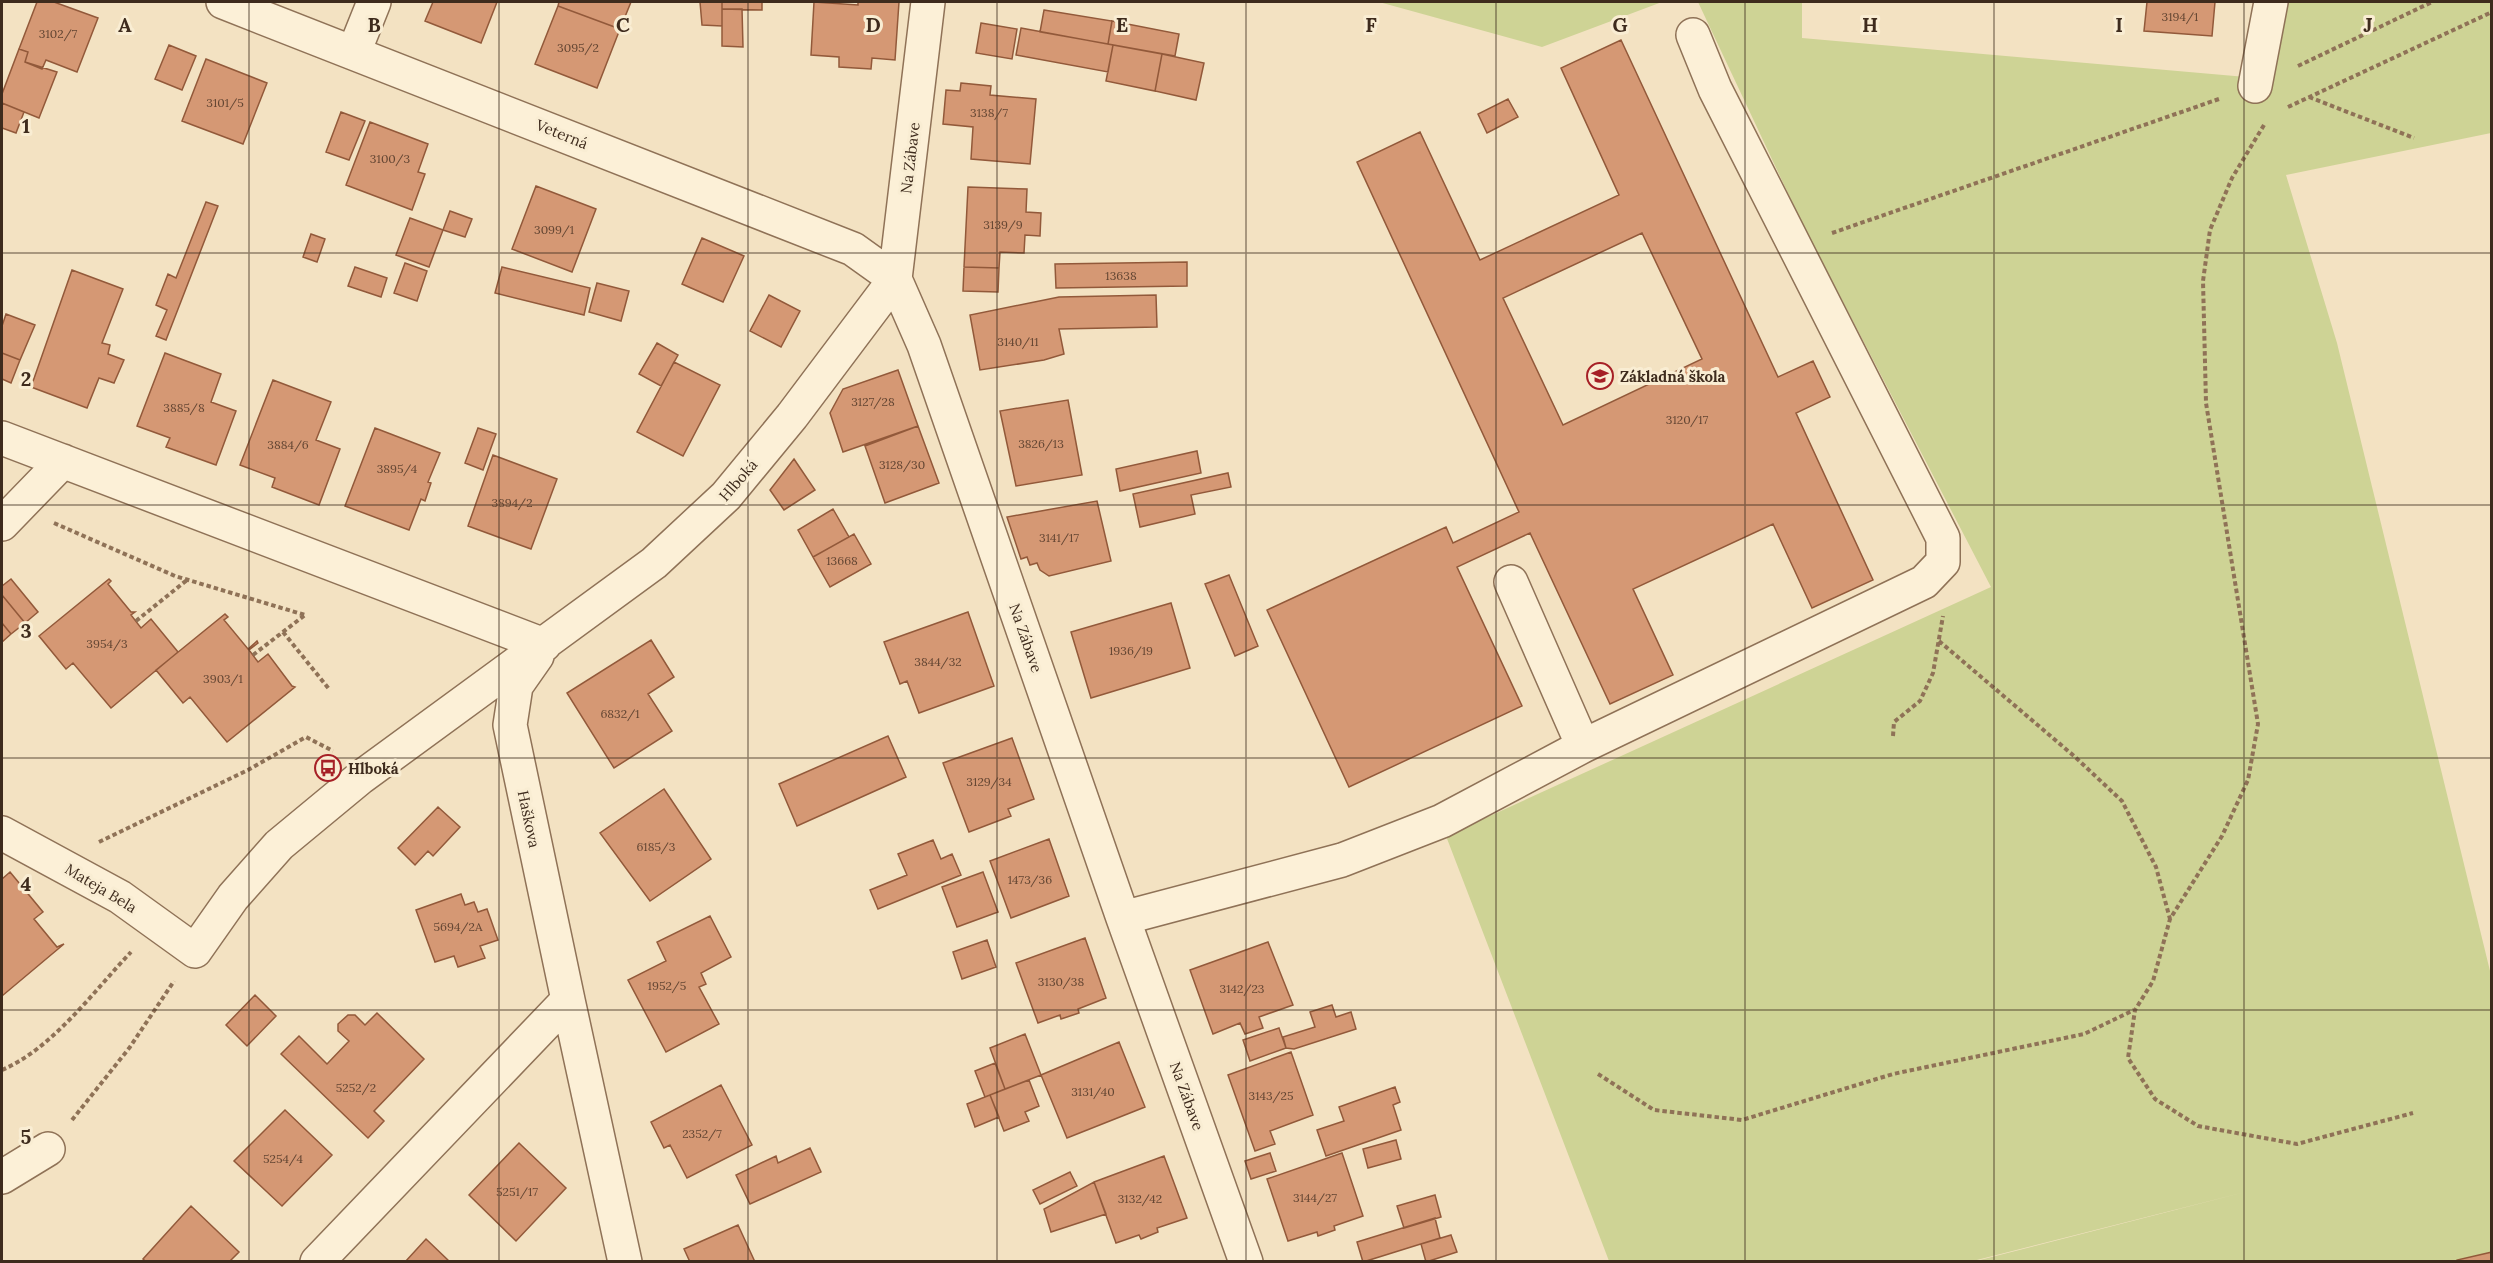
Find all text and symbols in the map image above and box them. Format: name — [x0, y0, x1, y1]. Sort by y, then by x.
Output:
house number: 3194/1 — [2162, 9, 2198, 25]
text: A — [118, 12, 132, 37]
text: B — [367, 12, 381, 37]
text: C — [616, 12, 630, 37]
text: D — [865, 12, 881, 37]
text: E — [1116, 12, 1128, 37]
text: F — [1365, 12, 1377, 37]
text: G — [1612, 12, 1628, 37]
text: H — [1862, 12, 1878, 37]
text: I — [2115, 12, 2123, 37]
text: J — [2363, 12, 2373, 37]
house number: 3102/7 — [39, 26, 78, 42]
house number: 3095/2 — [557, 40, 599, 56]
house number: 3101/5 — [206, 95, 244, 111]
house number: 3138/7 — [970, 105, 1008, 121]
text: 1 — [22, 113, 30, 138]
street label: Veterná — [532, 115, 591, 153]
street label: Na Zábave — [896, 121, 924, 195]
house number: 3100/3 — [370, 151, 410, 167]
house number: 3139/9 — [983, 217, 1023, 233]
house number: 3099/1 — [534, 222, 574, 238]
house number: 13638 — [1105, 268, 1137, 283]
house number: 3140/11 — [997, 334, 1039, 350]
school or university icon: Základná škola — [1585, 361, 1615, 391]
text: 2 — [21, 366, 31, 391]
place label: Základná škola — [1620, 367, 1726, 386]
house number: 3127/28 — [851, 394, 895, 410]
house number: 3885/8 — [163, 400, 205, 416]
house number: 3120/17 — [1666, 412, 1709, 428]
house number: 3826/13 — [1018, 436, 1064, 452]
house number: 3884/6 — [267, 437, 309, 453]
street label: Hlboká — [715, 455, 761, 505]
house number: 3128/30 — [879, 457, 925, 473]
house number: 3895/4 — [377, 461, 418, 477]
house number: 3894/2 — [491, 495, 533, 511]
house number: 3141/17 — [1039, 530, 1079, 546]
house number: 13668 — [826, 553, 858, 568]
street label: Na Zábave — [1005, 601, 1047, 675]
text: 3 — [20, 618, 32, 643]
house number: 3954/3 — [86, 636, 128, 652]
house number: 1936/19 — [1109, 643, 1153, 659]
house number: 3844/32 — [914, 654, 962, 670]
house number: 3903/1 — [203, 671, 243, 687]
house number: 6832/1 — [600, 706, 640, 722]
bus stop icon: Hlboká — [313, 753, 343, 783]
place label: Hlboká — [348, 759, 399, 778]
house number: 3129/34 — [966, 774, 1012, 790]
street label: Haškova — [514, 789, 544, 850]
house number: 6185/3 — [636, 839, 676, 855]
street label: Mateja Bela — [62, 859, 140, 917]
text: 4 — [21, 871, 32, 896]
house number: 1473/36 — [1008, 872, 1052, 888]
house number: 5694/2A — [434, 919, 483, 935]
house number: 3130/38 — [1038, 974, 1084, 990]
house number: 1952/5 — [648, 978, 686, 994]
house number: 3142/23 — [1220, 981, 1265, 997]
street label: Na Zábave — [1166, 1059, 1208, 1133]
house number: 5252/2 — [336, 1080, 376, 1096]
house number: 3131/40 — [1071, 1084, 1115, 1100]
house number: 3143/25 — [1248, 1088, 1294, 1104]
text: 5 — [21, 1124, 32, 1149]
house number: 2352/7 — [682, 1126, 722, 1142]
house number: 5254/4 — [263, 1151, 303, 1167]
house number: 5251/17 — [496, 1184, 538, 1200]
house number: 3144/27 — [1293, 1190, 1337, 1206]
house number: 3132/42 — [1118, 1191, 1162, 1207]

